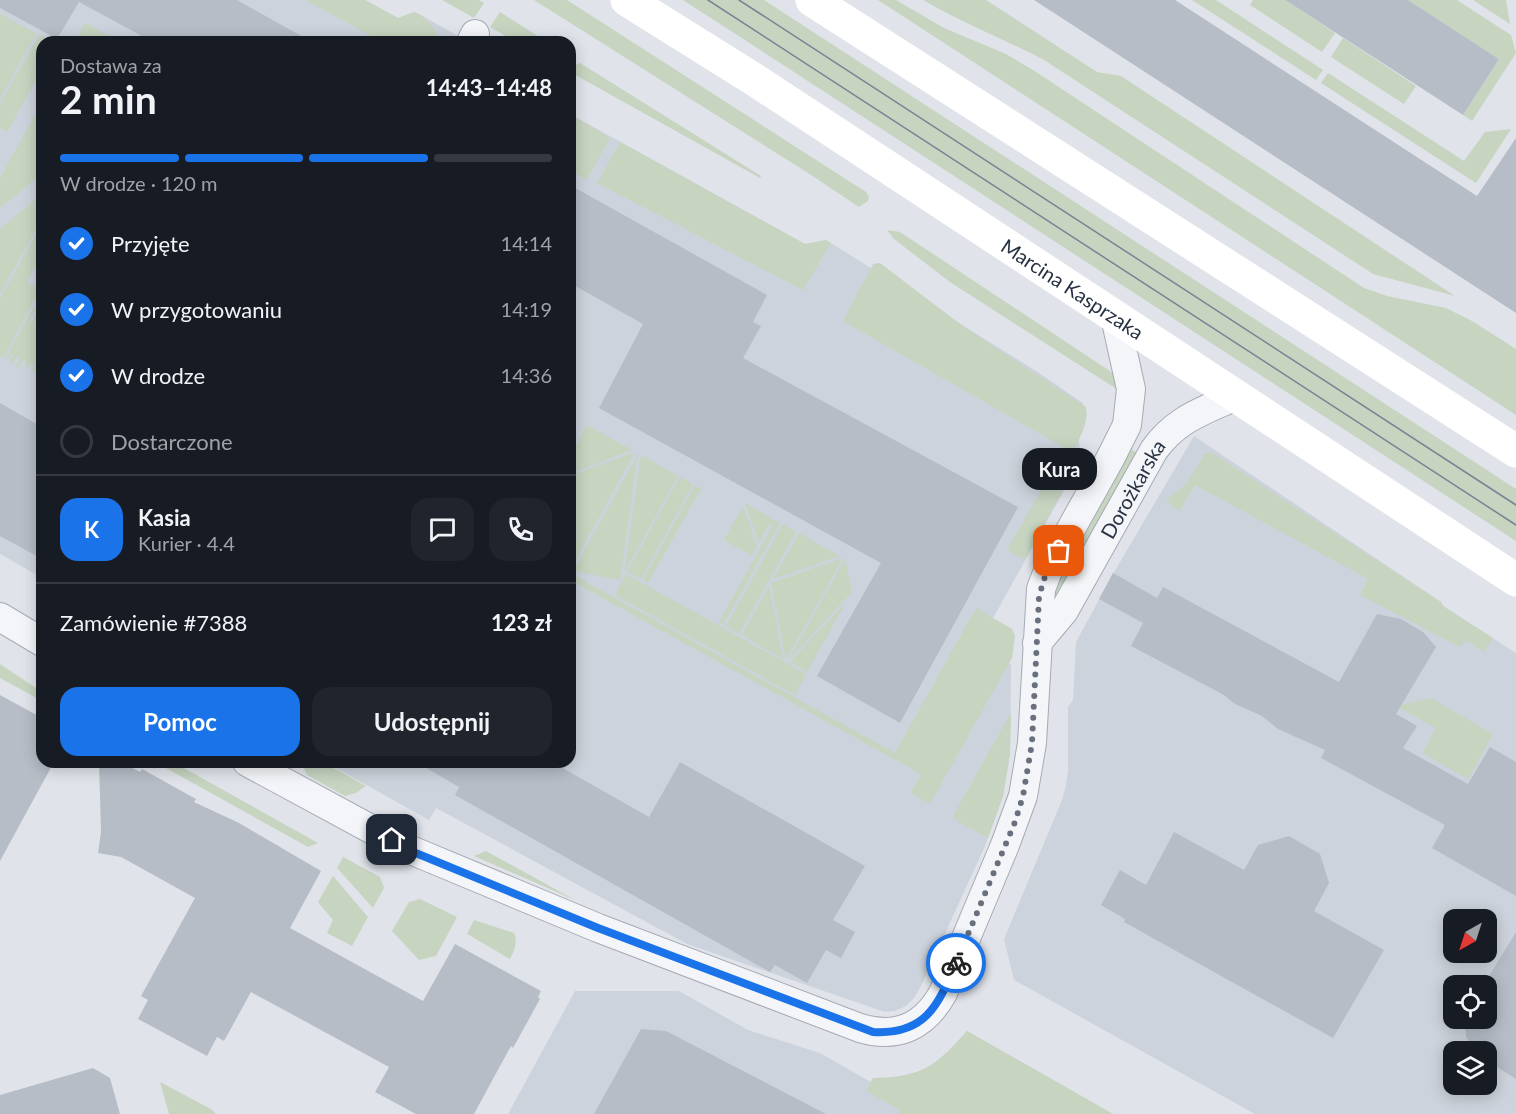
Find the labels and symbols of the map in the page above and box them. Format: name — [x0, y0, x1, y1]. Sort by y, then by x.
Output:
street label: Marcina Kasprzaka — [997, 233, 1148, 344]
street label: Dorożkarska — [1095, 434, 1170, 542]
callout: Kura — [1022, 449, 1096, 491]
pin — [1033, 525, 1084, 576]
pin — [366, 814, 417, 865]
north arrow — [1443, 909, 1497, 963]
courier — [926, 933, 986, 993]

